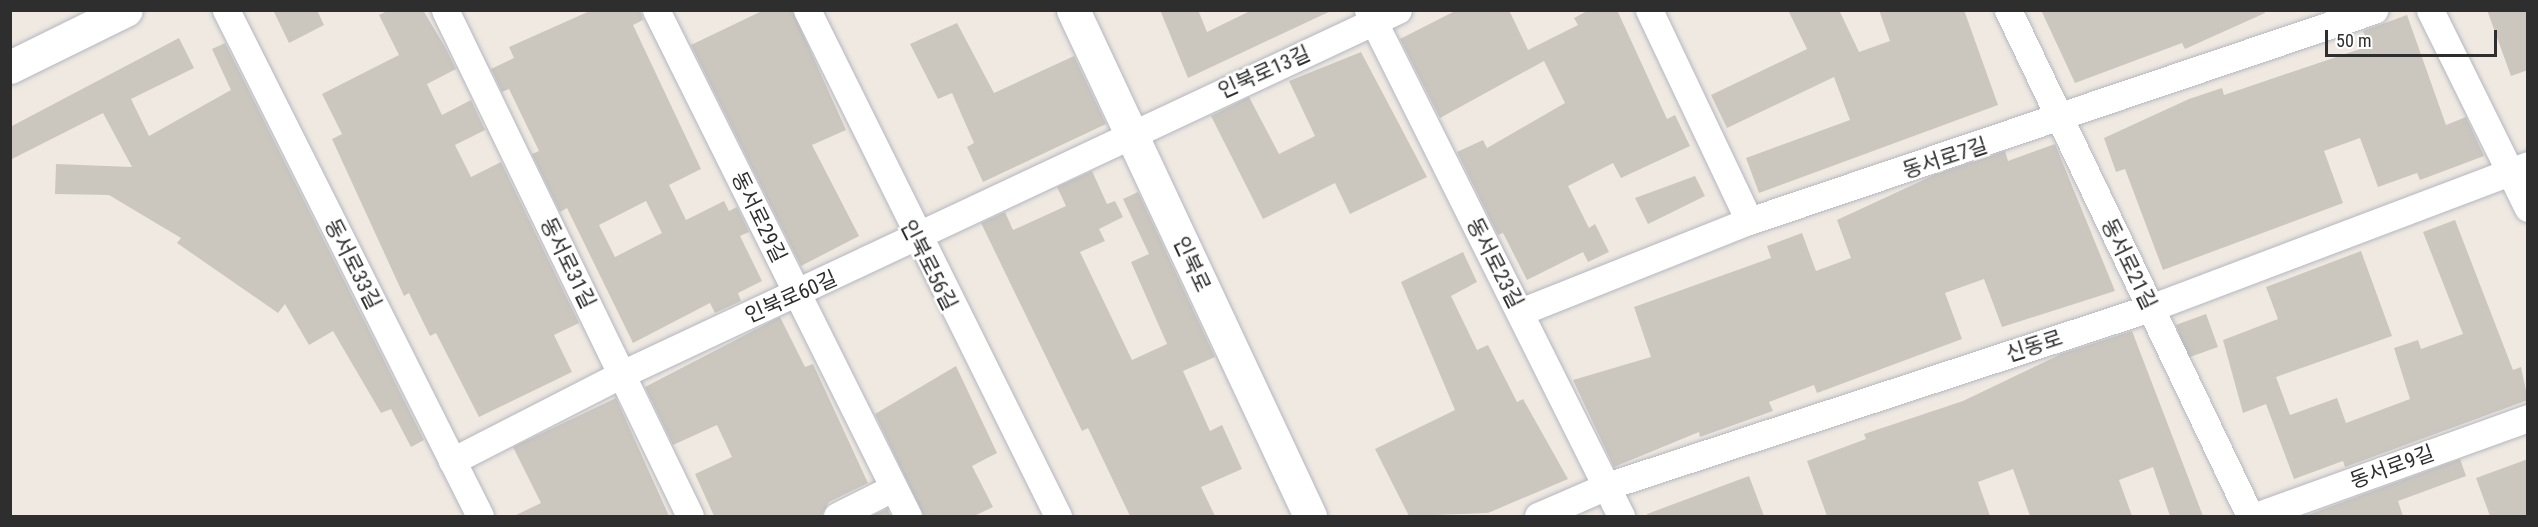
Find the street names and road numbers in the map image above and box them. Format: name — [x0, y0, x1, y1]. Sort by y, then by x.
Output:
street label: 인북로13길 — [1214, 41, 1314, 103]
street label: 동서로7길 — [1899, 132, 1991, 184]
street label: 동서로29길 — [726, 167, 792, 267]
street label: 동서로31길 — [535, 213, 601, 313]
street label: 동서로23길 — [1462, 214, 1528, 312]
street label: 동서로21길 — [2096, 214, 2162, 314]
street label: 동서로33길 — [320, 215, 386, 313]
street label: 인북로56길 — [896, 216, 962, 314]
street label: 인북로 — [1168, 232, 1216, 296]
street label: 인북로60길 — [741, 266, 841, 328]
street label: 신동로 — [2003, 325, 2065, 367]
street label: 동서로9길 — [2347, 440, 2437, 494]

